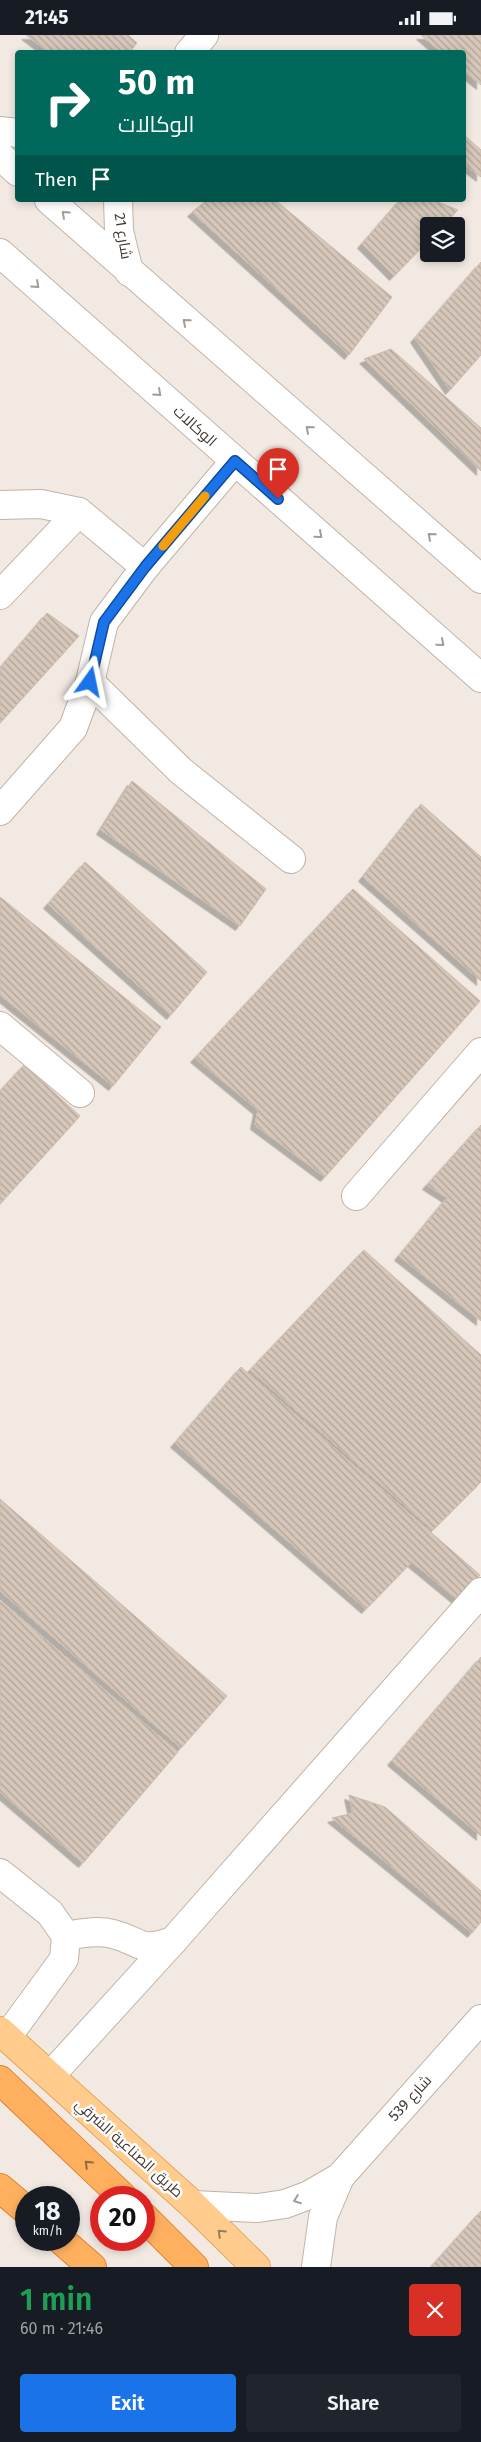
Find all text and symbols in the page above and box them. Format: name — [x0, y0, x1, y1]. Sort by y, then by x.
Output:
text: 21:45 — [25, 6, 68, 29]
text: 50 m — [118, 61, 195, 103]
icon: right — [35, 70, 100, 135]
text: الوكالات — [118, 111, 194, 138]
icon: arrive — [87, 165, 115, 193]
text: Then — [35, 168, 77, 191]
one-way arrow — [61, 211, 70, 220]
street label: شارع 21 — [108, 212, 136, 261]
map controls — [420, 217, 465, 262]
button: layers — [420, 217, 465, 262]
one-way arrow — [31, 279, 40, 288]
one-way arrow — [183, 319, 192, 328]
one-way arrow — [152, 387, 161, 396]
street label: الوكالات — [170, 402, 220, 450]
one-way arrow — [305, 426, 314, 435]
pin — [257, 448, 299, 499]
icon: arrive — [264, 455, 292, 483]
one-way arrow — [314, 530, 323, 539]
one-way arrow — [428, 533, 437, 541]
one-way arrow — [436, 637, 445, 646]
position arrow — [63, 655, 115, 707]
street label: شارع 539 — [385, 2071, 437, 2126]
street label: طريق الصناعية الشرقي — [69, 2095, 187, 2203]
one-way arrow — [85, 2161, 94, 2170]
speed limit sign: 20 — [90, 2186, 155, 2251]
one-way arrow — [293, 2194, 302, 2204]
text: 18 — [34, 2197, 61, 2227]
text: km/h — [33, 2224, 62, 2238]
one-way arrow — [218, 2230, 227, 2239]
text: 1 min — [20, 2282, 92, 2318]
button: close — [409, 2284, 461, 2336]
text: 60 m · 21:46 — [20, 2319, 103, 2338]
button: Exit — [20, 2374, 236, 2432]
button: Share — [246, 2374, 461, 2432]

